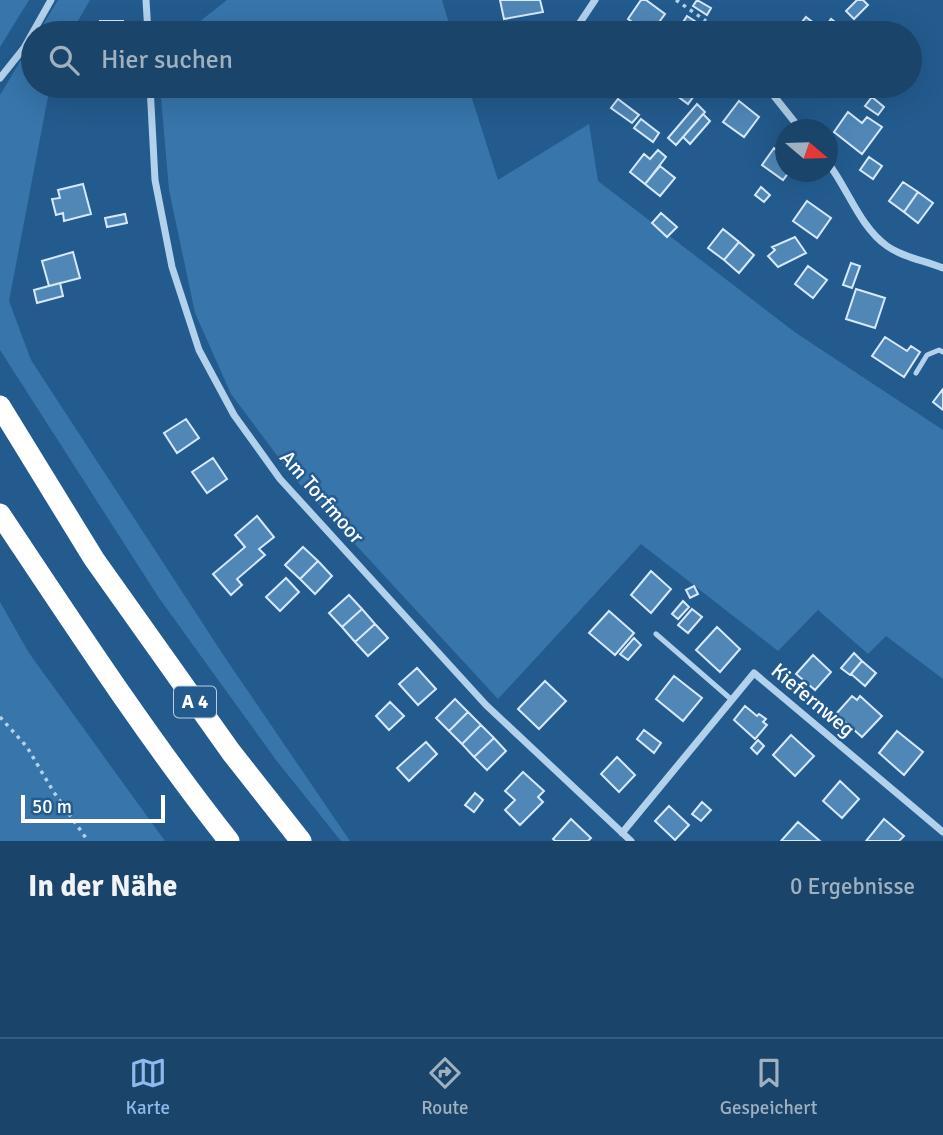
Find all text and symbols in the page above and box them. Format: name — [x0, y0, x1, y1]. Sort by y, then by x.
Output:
search box — [21, 21, 922, 98]
icon: search — [45, 41, 83, 79]
text: Hier suchen — [101, 44, 233, 76]
north arrow — [775, 119, 838, 182]
street label: Am Torfmoor — [274, 445, 370, 549]
street label: Kiefernweg — [766, 657, 860, 743]
road number: A 4 — [174, 687, 216, 718]
scale bar — [21, 792, 164, 824]
text: 50 m — [32, 795, 72, 819]
text: In der Nähe — [28, 868, 177, 905]
text: 0 Ergebnisse — [790, 872, 915, 901]
tab: Karte — [126, 1054, 170, 1120]
tab: Route — [421, 1054, 469, 1120]
tab: Gespeichert — [720, 1054, 817, 1120]

